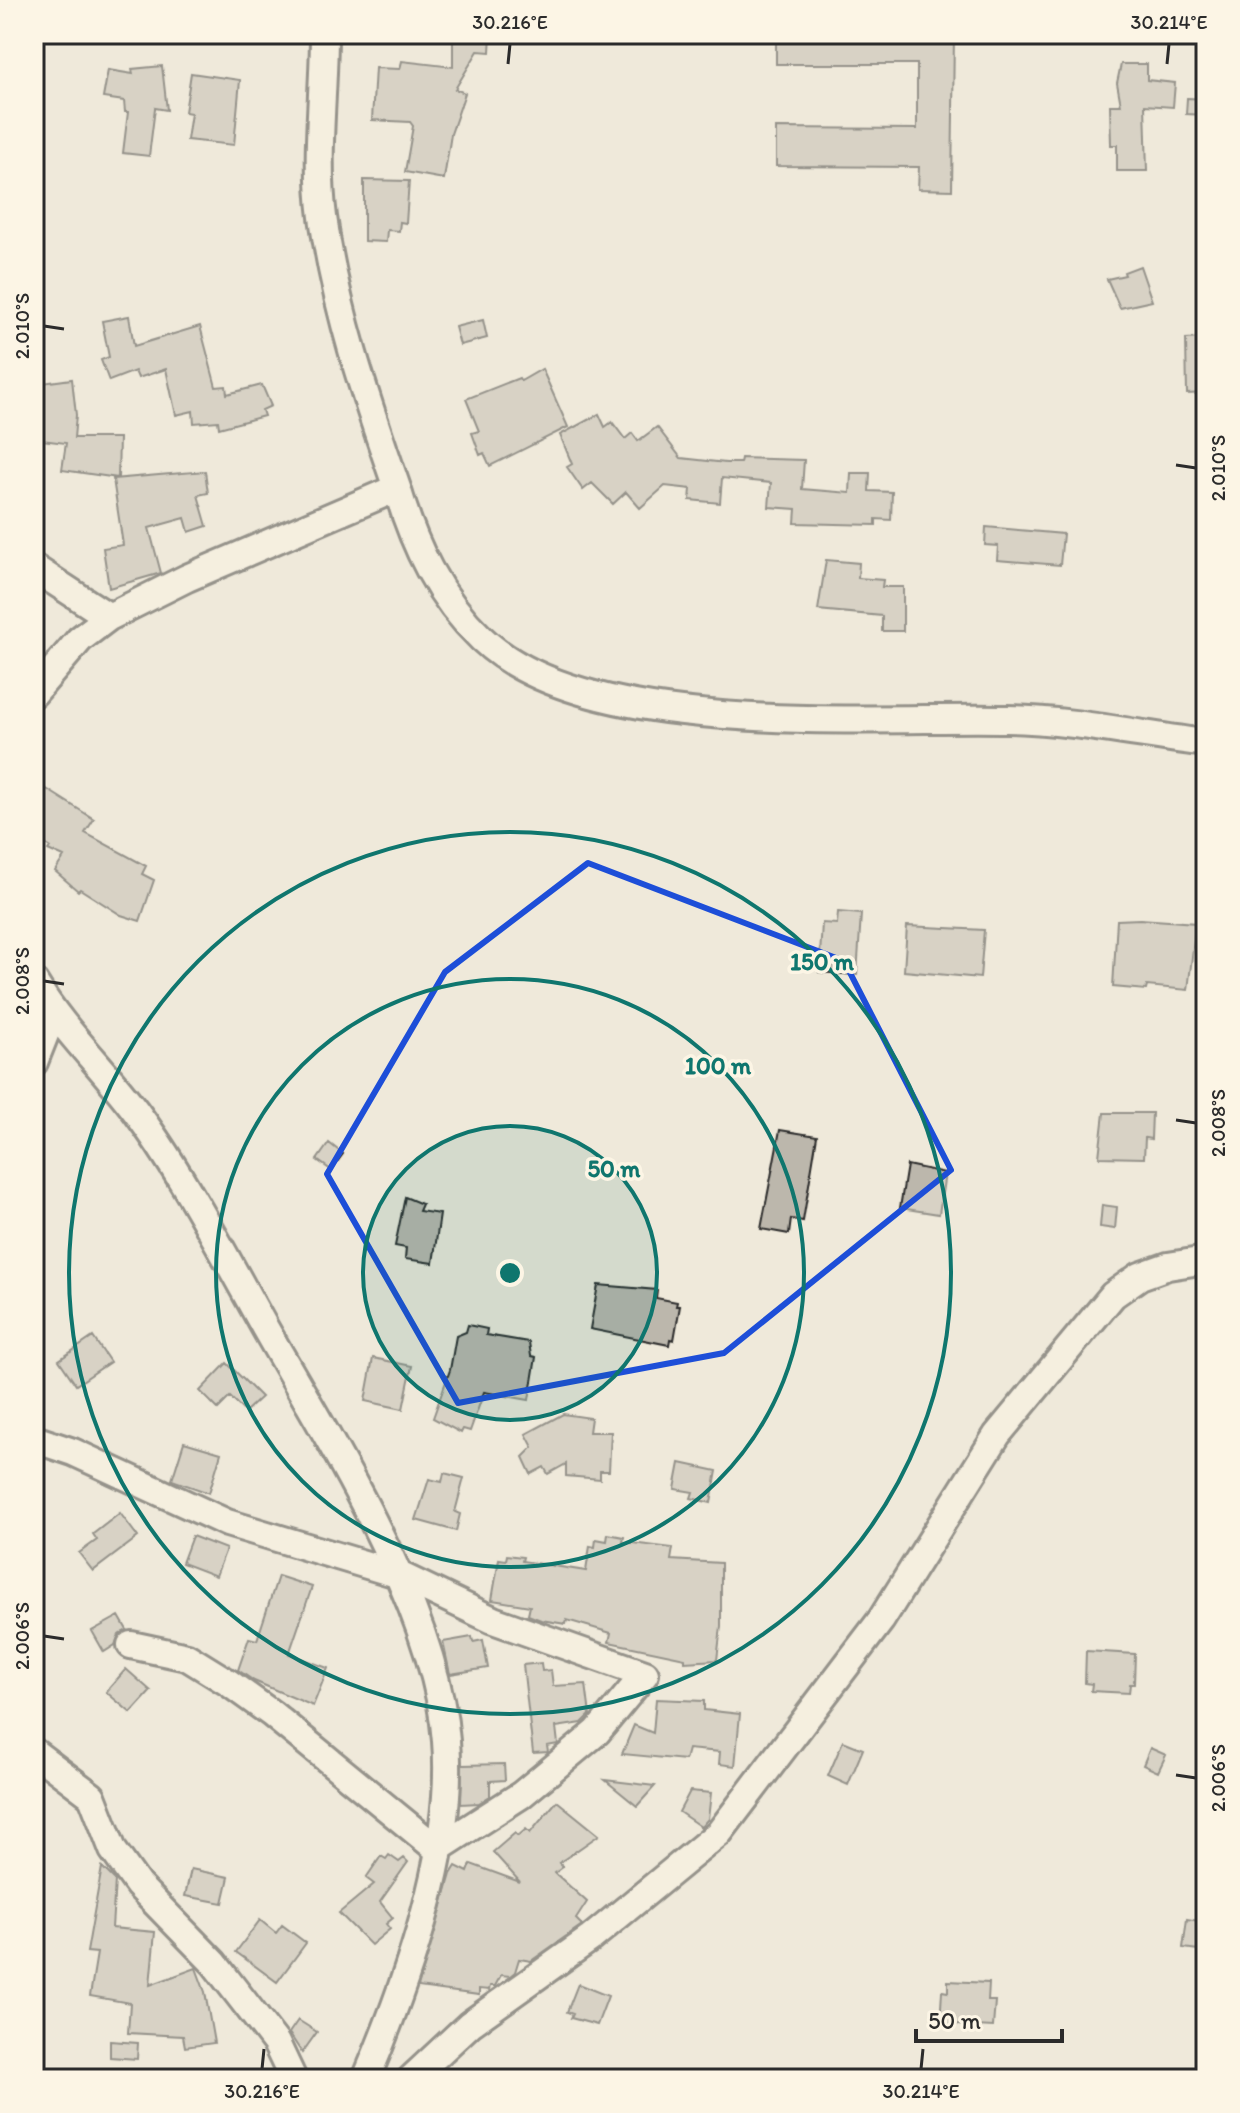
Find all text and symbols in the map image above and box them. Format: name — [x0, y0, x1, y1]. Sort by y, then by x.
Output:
text: 30.216°E — [472, 10, 548, 34]
text: 30.214°E — [1131, 10, 1207, 34]
text: 2.010°S — [10, 293, 34, 359]
text: 2.010°S — [1206, 435, 1230, 501]
text: 2.008°S — [10, 947, 34, 1015]
text: 150 m — [790, 947, 855, 976]
text: 100 m — [685, 1051, 752, 1080]
text: 2.008°S — [1206, 1089, 1230, 1157]
text: 50 m — [588, 1154, 641, 1183]
centre of rings — [496, 1259, 524, 1287]
text: 2.006°S — [10, 1602, 34, 1670]
text: 2.006°S — [1206, 1744, 1230, 1812]
scale bar — [916, 1993, 1062, 2043]
text: 50 m — [928, 2006, 981, 2035]
text: 30.216°E — [224, 2079, 300, 2103]
text: 30.214°E — [883, 2079, 959, 2103]

